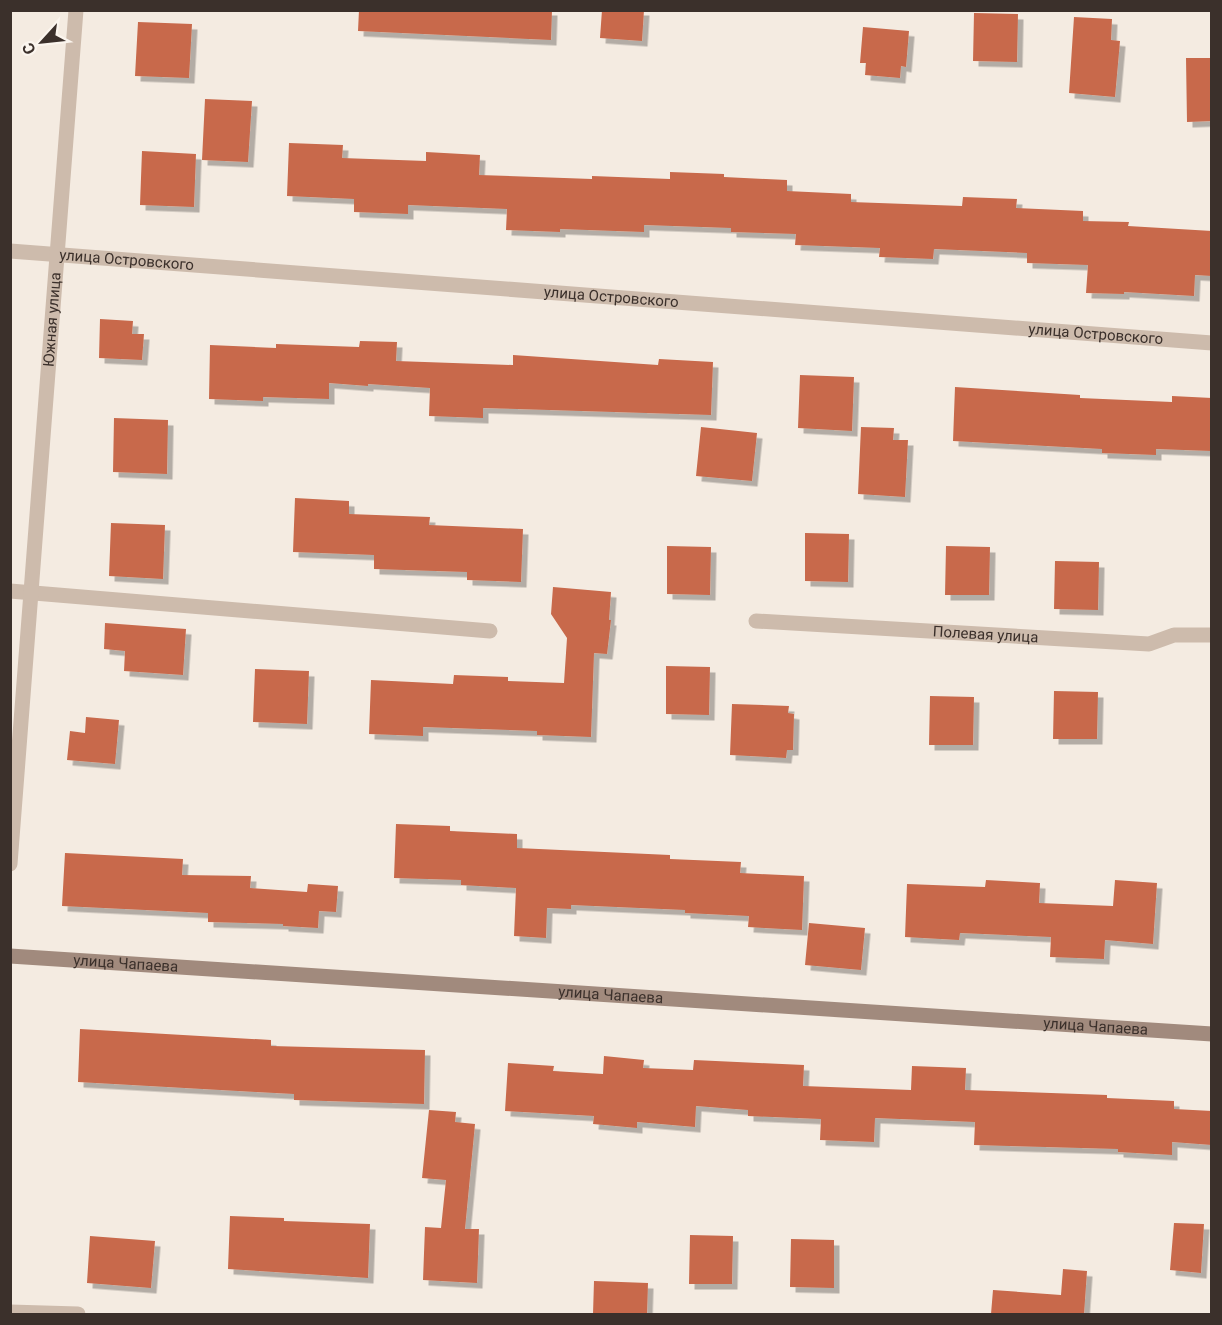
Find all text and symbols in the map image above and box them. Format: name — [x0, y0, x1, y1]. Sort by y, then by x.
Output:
north arrow — [12, 12, 72, 72]
text: С — [18, 40, 40, 58]
street label: улица Островского — [59, 246, 195, 274]
street label: Южная улица — [39, 272, 65, 368]
street label: улица Островского — [543, 283, 679, 311]
street label: улица Островского — [1028, 320, 1164, 348]
street label: Полевая улица — [932, 622, 1039, 647]
street label: улица Чапаева — [73, 951, 179, 976]
street label: улица Чапаева — [558, 983, 664, 1007]
street label: улица Чапаева — [1043, 1014, 1149, 1039]

